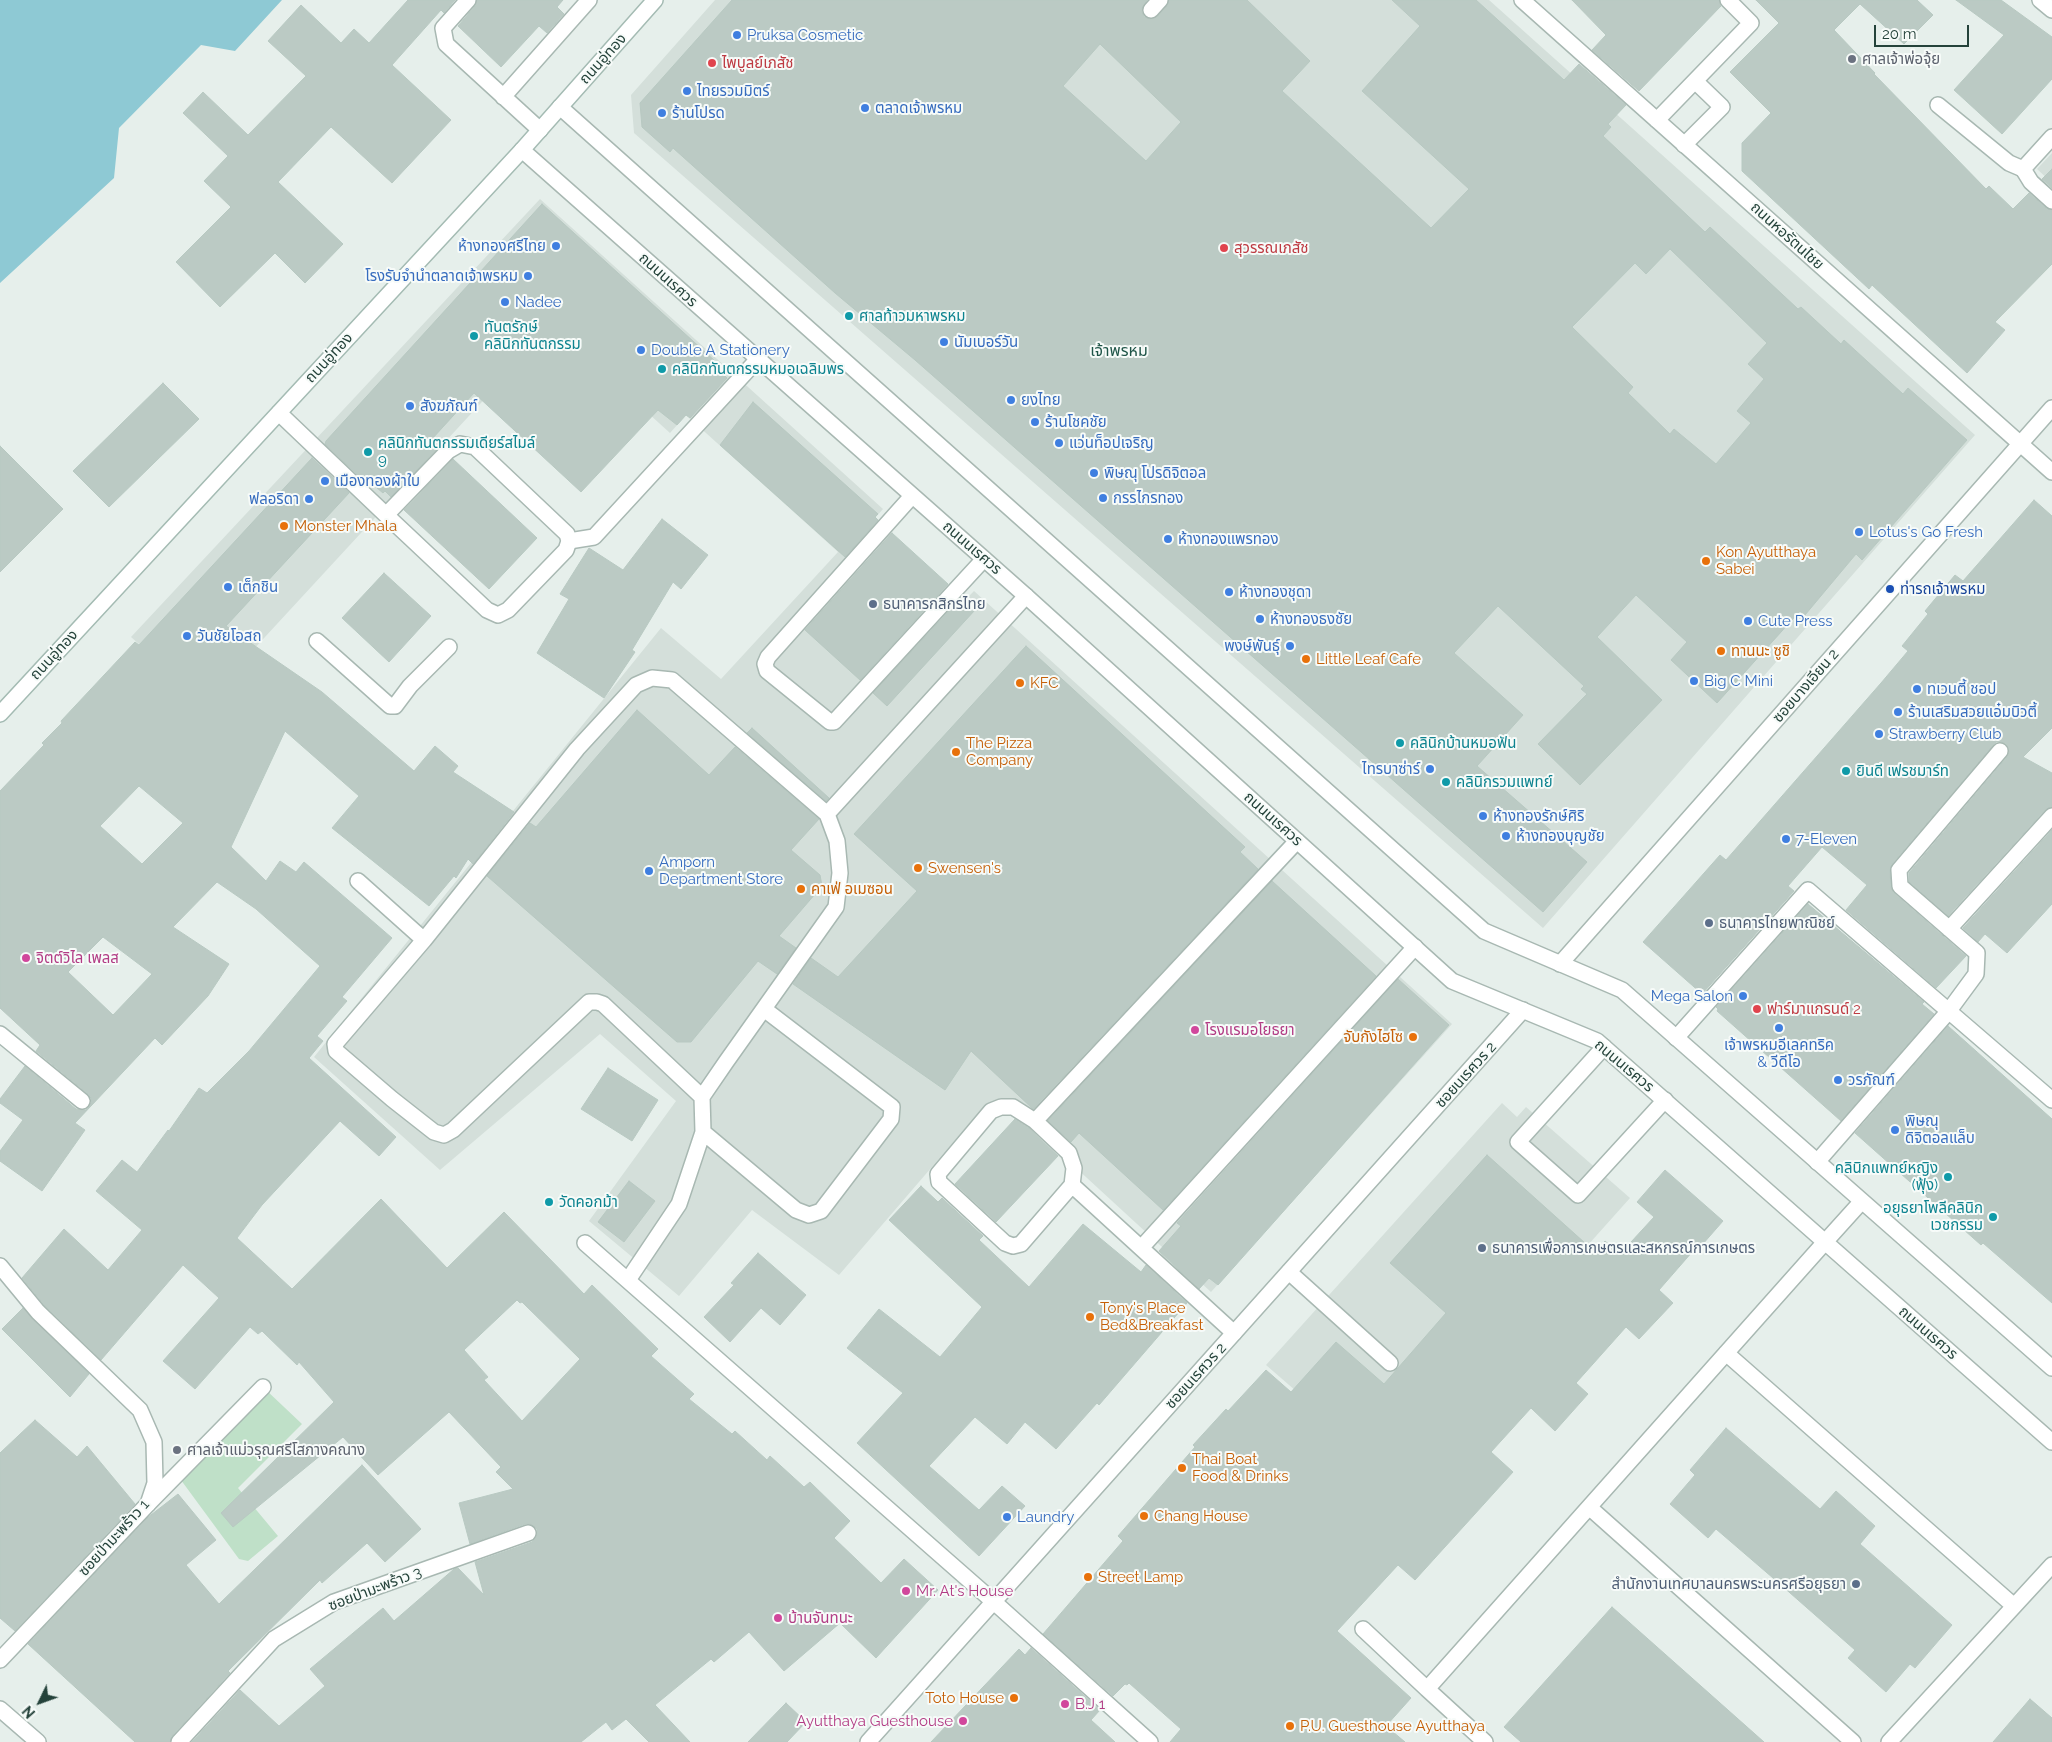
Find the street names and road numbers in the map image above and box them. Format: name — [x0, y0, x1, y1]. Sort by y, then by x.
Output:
street label: ถนนอู่ทอง — [576, 30, 630, 88]
street label: ถนนหอรัตนไชย — [1747, 198, 1827, 274]
street label: ถนนนเรศวร — [635, 249, 701, 311]
street label: ถนนอู่ทอง — [301, 329, 357, 387]
street label: ถนนนเรศวร — [939, 517, 1005, 579]
street label: ถนนอู่ทอง — [26, 626, 82, 684]
street label: ซอยบางเอียน 2 — [1769, 645, 1843, 727]
street label: ถนนนเรศวร — [1240, 788, 1306, 850]
street label: ถนนนเรศวร — [1591, 1036, 1657, 1096]
street label: ซอยนเรศวร 2 — [1432, 1038, 1500, 1112]
street label: ถนนนเรศวร — [1895, 1302, 1961, 1364]
street label: ซอยนเรศวร 2 — [1162, 1339, 1230, 1413]
street label: ซอยป่ามะพร้าว 1 — [75, 1496, 153, 1580]
street label: ซอยป่ามะพร้าว 3 — [326, 1563, 424, 1615]

